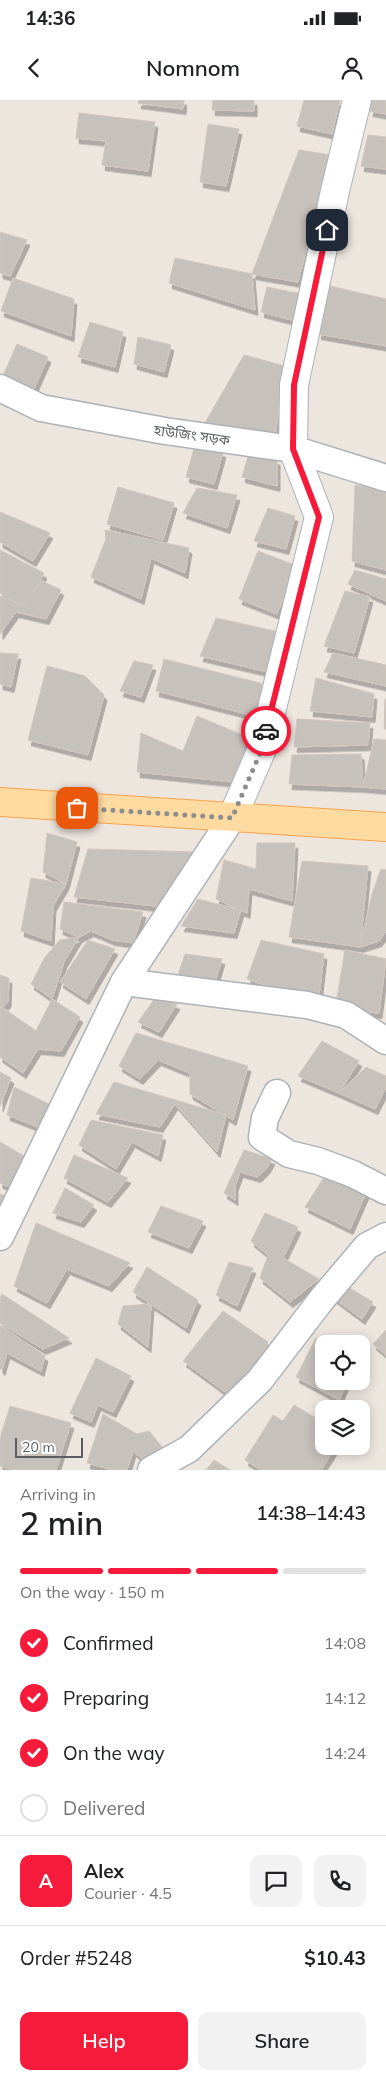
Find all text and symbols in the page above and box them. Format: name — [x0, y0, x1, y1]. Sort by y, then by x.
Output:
text: 14:36 — [25, 6, 75, 30]
icon: back — [20, 54, 48, 82]
text: Nomnom — [146, 54, 240, 82]
icon: person — [338, 54, 366, 82]
pin — [306, 209, 348, 251]
icon: home — [313, 216, 341, 244]
street label: হাউজিং সড়ক — [152, 421, 232, 449]
courier — [241, 706, 291, 756]
icon: car — [252, 717, 280, 745]
pin — [56, 787, 98, 829]
icon: bag — [63, 794, 91, 822]
map controls — [315, 1335, 370, 1455]
button: locate — [315, 1335, 370, 1390]
button: layers — [315, 1400, 370, 1455]
scale bar — [15, 1435, 82, 1458]
text: 20 m — [22, 1438, 55, 1456]
text: Arriving in — [20, 1484, 96, 1504]
text: 14:38–14:43 — [256, 1501, 366, 1525]
text: 2 min — [20, 1503, 103, 1543]
text: On the way · 150 m — [20, 1582, 165, 1602]
icon: check — [20, 1629, 48, 1657]
text: Confirmed — [63, 1631, 154, 1655]
text: 14:08 — [324, 1633, 366, 1653]
icon: check — [20, 1684, 48, 1712]
text: Preparing — [63, 1686, 149, 1710]
text: 14:12 — [324, 1688, 366, 1708]
icon: check — [20, 1739, 48, 1767]
text: On the way — [63, 1741, 165, 1765]
text: 14:24 — [324, 1743, 366, 1763]
text: Delivered — [63, 1796, 145, 1820]
button: chat — [250, 1855, 302, 1907]
button: phone — [314, 1855, 366, 1907]
text: Alex — [84, 1859, 124, 1883]
text: A — [39, 1869, 53, 1893]
text: Courier · 4.5 — [84, 1883, 172, 1903]
text: Order #5248 — [20, 1946, 132, 1970]
text: $10.43 — [304, 1946, 366, 1970]
button: Help — [20, 2012, 188, 2070]
button: Share — [198, 2012, 366, 2070]

